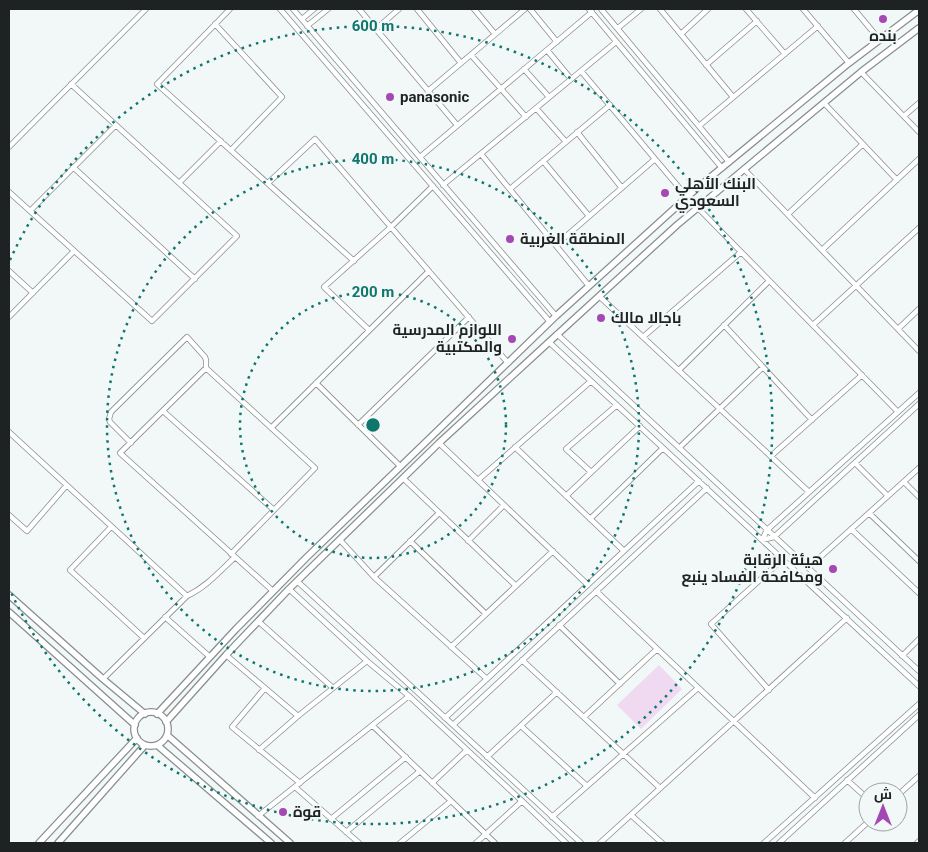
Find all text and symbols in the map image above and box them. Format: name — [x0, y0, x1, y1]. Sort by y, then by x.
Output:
marker: بنده — [877, 13, 889, 25]
text: 600 m — [352, 17, 394, 35]
place label: بنده — [869, 27, 897, 45]
place label: panasonic — [400, 88, 469, 106]
marker: panasonic — [384, 91, 396, 103]
text: 400 m — [352, 150, 394, 168]
place label: البنك الأهلي السعودي — [675, 175, 756, 213]
marker: البنك الأهلي السعودي — [659, 187, 671, 199]
place label: المنطقة الغربية — [520, 230, 625, 248]
marker: المنطقة الغربية — [504, 233, 516, 245]
text: 200 m — [352, 283, 394, 301]
place label: باجالا مالك — [611, 309, 682, 327]
marker: باجالا مالك — [595, 312, 607, 324]
place label: اللوازم المدرسية والمكتبية — [393, 321, 502, 356]
marker: اللوازم المدرسية والمكتبية — [506, 333, 518, 345]
centre of rings — [364, 416, 382, 434]
place label: هيئة الرقابة ومكافحة الفساد ينبع — [681, 551, 823, 587]
marker: هيئة الرقابة ومكافحة الفساد ينبع — [827, 563, 839, 575]
north arrow — [858, 782, 908, 832]
text: ش — [874, 786, 892, 803]
place label: قوة — [293, 803, 321, 821]
marker: قوة — [277, 806, 289, 818]

